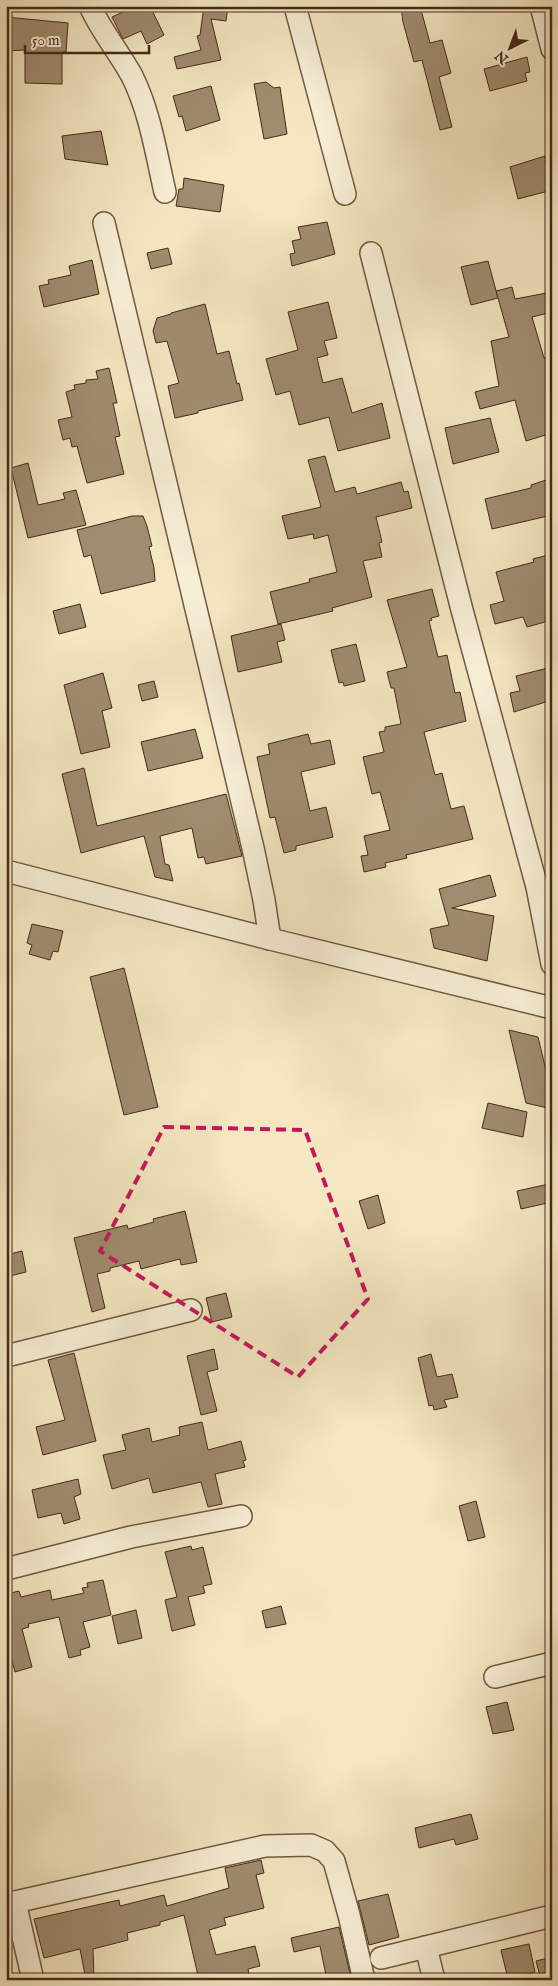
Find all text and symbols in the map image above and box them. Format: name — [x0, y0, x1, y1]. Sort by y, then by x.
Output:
scale bar — [25, 22, 149, 54]
north arrow — [486, 22, 536, 72]
text: 50 m — [32, 31, 60, 50]
text: N — [491, 46, 513, 68]

